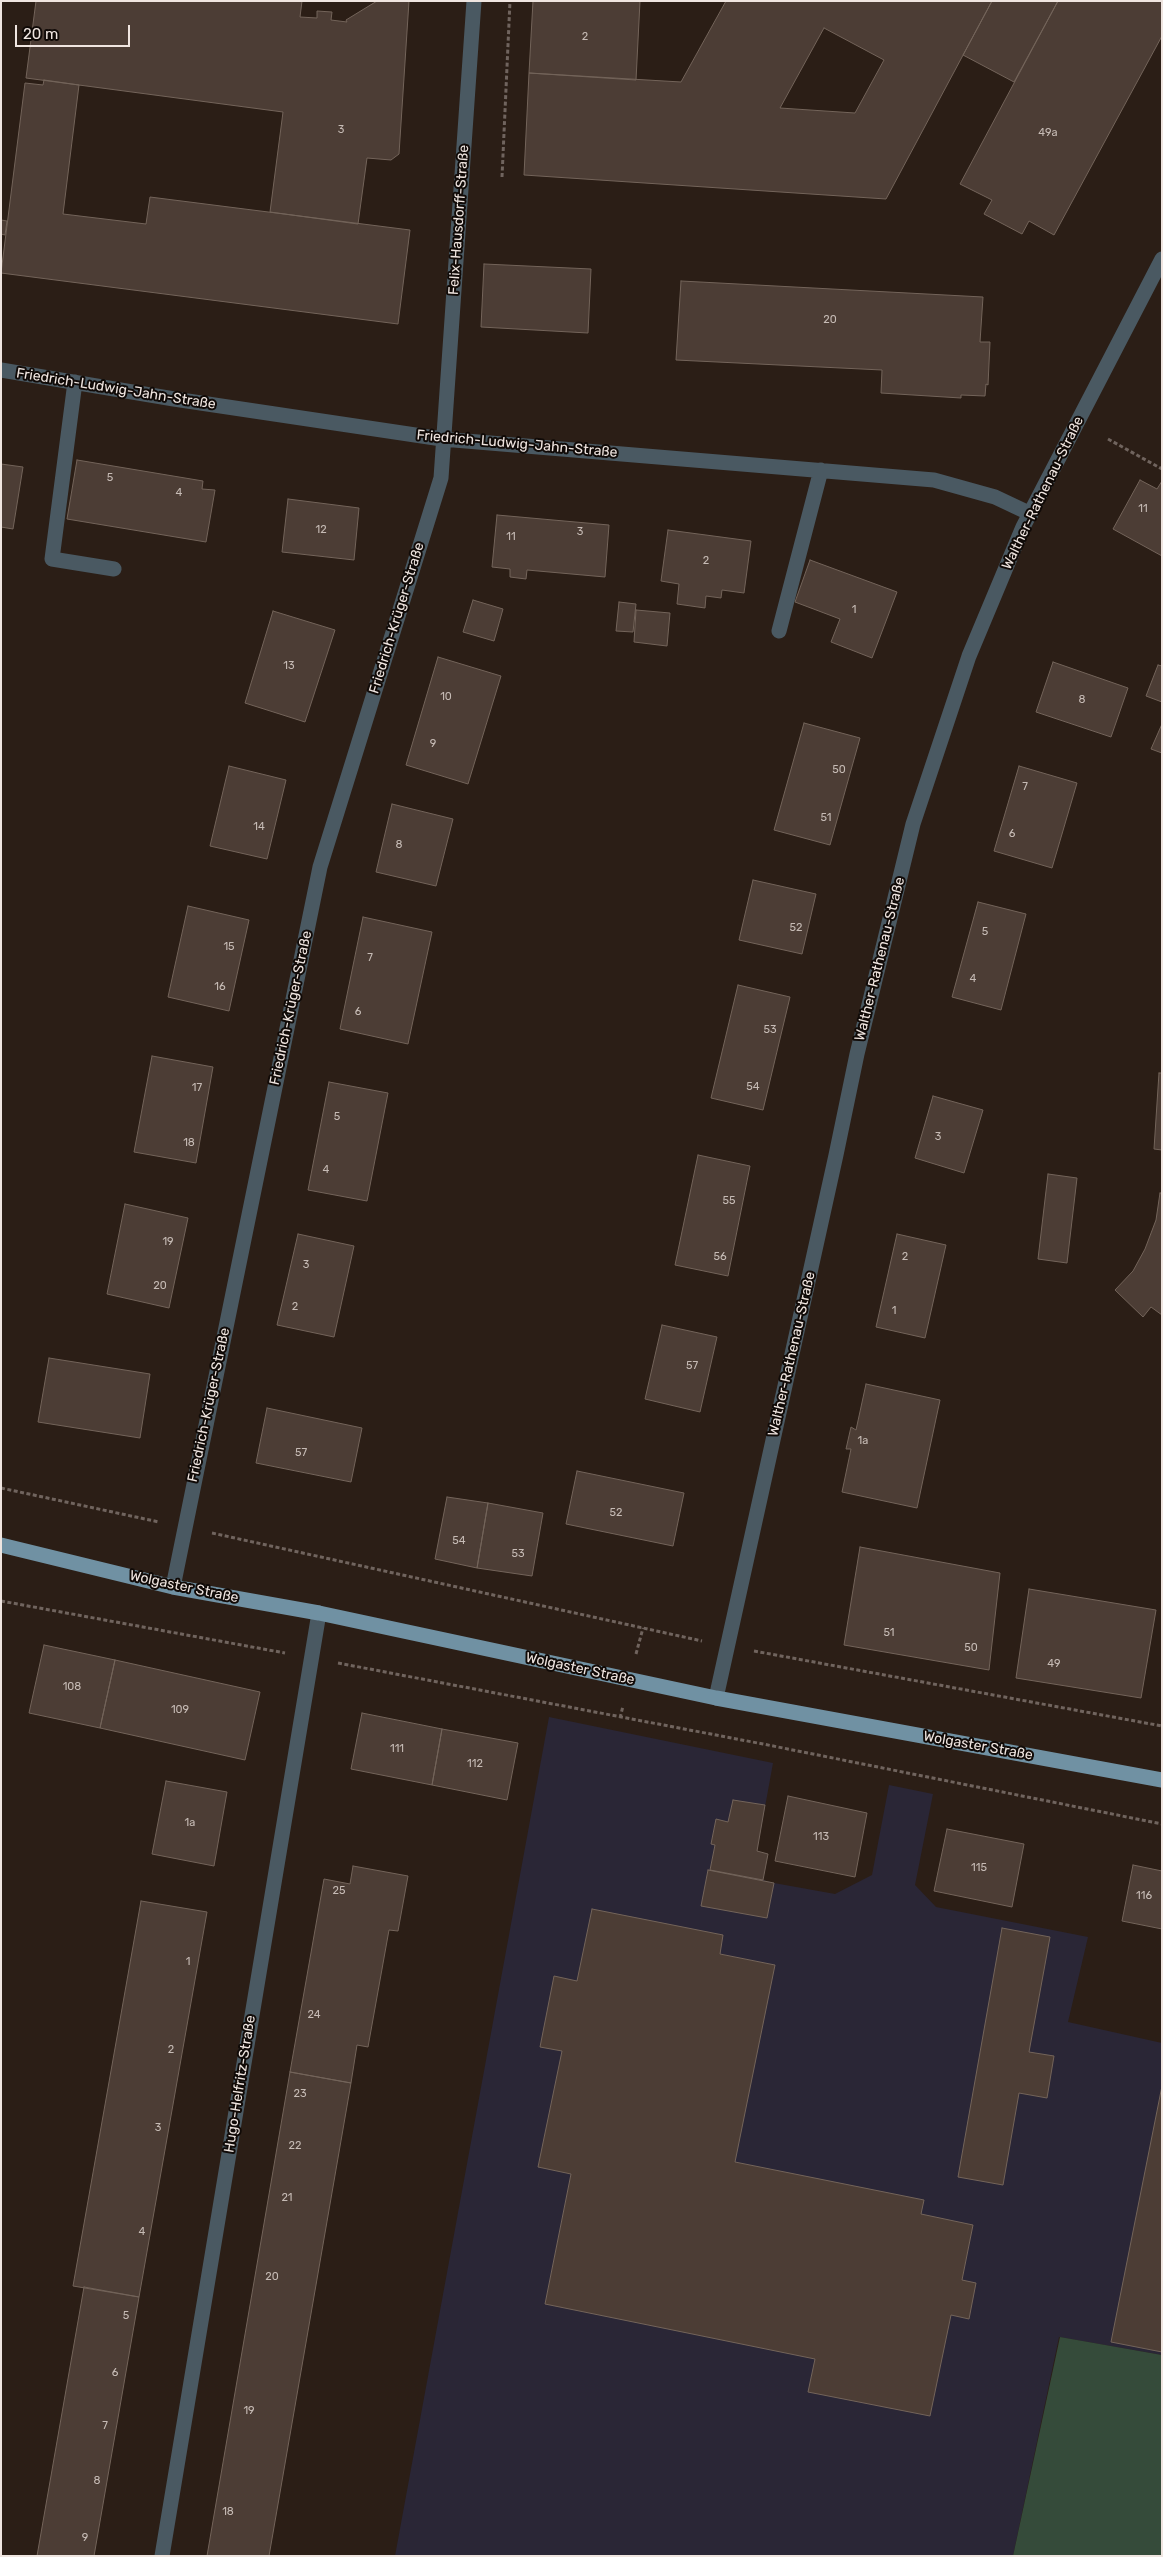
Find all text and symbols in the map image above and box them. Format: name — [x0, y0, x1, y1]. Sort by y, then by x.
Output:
scale bar — [18, 15, 132, 47]
text: 20 m — [23, 25, 58, 43]
house number: 2 — [582, 30, 588, 44]
house number: 3 — [338, 123, 344, 137]
house number: 49a — [1038, 126, 1058, 140]
street label: Felix-Hausdorff-Straße — [445, 144, 473, 296]
house number: 20 — [823, 313, 837, 327]
street label: Friedrich-Ludwig-Jahn-Straße — [15, 365, 217, 413]
street label: Walther-Rathenau-Straße — [999, 414, 1087, 572]
street label: Friedrich-Ludwig-Jahn-Straße — [416, 427, 618, 461]
house number: 5 — [107, 471, 113, 485]
house number: 4 — [176, 486, 182, 500]
house number: 11 — [1138, 502, 1148, 516]
house number: 12 — [315, 523, 327, 537]
house number: 3 — [577, 525, 583, 539]
house number: 11 — [506, 530, 516, 544]
street label: Friedrich-Krüger-Straße — [366, 540, 428, 696]
house number: 2 — [703, 554, 709, 568]
house number: 1 — [852, 603, 856, 617]
house number: 13 — [283, 659, 295, 673]
house number: 10 — [440, 690, 452, 704]
house number: 8 — [1079, 693, 1085, 707]
house number: 9 — [430, 737, 436, 751]
house number: 50 — [832, 763, 846, 777]
house number: 7 — [1022, 780, 1028, 794]
house number: 51 — [820, 811, 832, 825]
house number: 14 — [253, 820, 265, 834]
house number: 6 — [1009, 827, 1015, 841]
house number: 8 — [396, 838, 402, 852]
street label: Walther-Rathenau-Straße — [851, 875, 909, 1043]
house number: 52 — [790, 921, 802, 935]
house number: 5 — [982, 925, 988, 939]
street label: Friedrich-Krüger-Straße — [266, 929, 316, 1087]
house number: 15 — [223, 940, 235, 954]
house number: 7 — [367, 951, 373, 965]
house number: 4 — [970, 972, 976, 986]
house number: 16 — [214, 980, 226, 994]
house number: 6 — [355, 1005, 361, 1019]
house number: 53 — [763, 1023, 777, 1037]
house number: 54 — [746, 1080, 760, 1094]
house number: 17 — [192, 1081, 202, 1095]
house number: 5 — [334, 1110, 340, 1124]
house number: 3 — [935, 1130, 941, 1144]
house number: 18 — [183, 1136, 195, 1150]
house number: 4 — [323, 1163, 329, 1177]
house number: 55 — [722, 1194, 736, 1208]
house number: 19 — [162, 1235, 174, 1249]
house number: 56 — [713, 1250, 727, 1264]
house number: 2 — [902, 1250, 908, 1264]
house number: 3 — [303, 1258, 309, 1272]
street label: Walther-Rathenau-Straße — [765, 1270, 819, 1438]
house number: 20 — [153, 1279, 167, 1293]
house number: 2 — [292, 1300, 298, 1314]
house number: 1 — [892, 1304, 896, 1318]
street label: Friedrich-Krüger-Straße — [184, 1326, 234, 1484]
house number: 57 — [686, 1359, 698, 1373]
house number: 1a — [858, 1434, 868, 1448]
house number: 57 — [295, 1446, 307, 1460]
house number: 52 — [610, 1506, 622, 1520]
house number: 54 — [452, 1534, 466, 1548]
house number: 53 — [511, 1547, 525, 1561]
street label: Wolgaster Straße — [128, 1567, 240, 1607]
house number: 51 — [883, 1626, 895, 1640]
house number: 50 — [964, 1641, 978, 1655]
street label: Wolgaster Straße — [524, 1649, 636, 1689]
house number: 49 — [1047, 1657, 1061, 1671]
house number: 108 — [63, 1680, 81, 1694]
house number: 109 — [171, 1703, 189, 1717]
street label: Wolgaster Straße — [922, 1728, 1034, 1764]
house number: 111 — [390, 1742, 404, 1756]
house number: 112 — [467, 1757, 483, 1771]
house number: 1a — [185, 1816, 195, 1830]
house number: 113 — [813, 1830, 829, 1844]
house number: 115 — [971, 1861, 987, 1875]
house number: 25 — [333, 1884, 345, 1898]
house number: 116 — [1136, 1889, 1152, 1903]
house number: 1 — [186, 1955, 190, 1969]
house number: 24 — [307, 2008, 321, 2022]
street label: Hugo-Helfritz-Straße — [221, 2014, 259, 2154]
house number: 2 — [168, 2043, 174, 2057]
house number: 23 — [293, 2087, 307, 2101]
house number: 3 — [155, 2121, 161, 2135]
house number: 22 — [289, 2139, 301, 2153]
house number: 21 — [281, 2191, 293, 2205]
house number: 4 — [139, 2225, 145, 2239]
house number: 20 — [265, 2270, 279, 2284]
house number: 5 — [123, 2309, 129, 2323]
house number: 6 — [112, 2366, 118, 2380]
house number: 19 — [243, 2404, 255, 2418]
house number: 7 — [102, 2419, 108, 2433]
house number: 8 — [94, 2474, 100, 2488]
house number: 18 — [222, 2505, 234, 2519]
house number: 9 — [82, 2531, 88, 2545]

